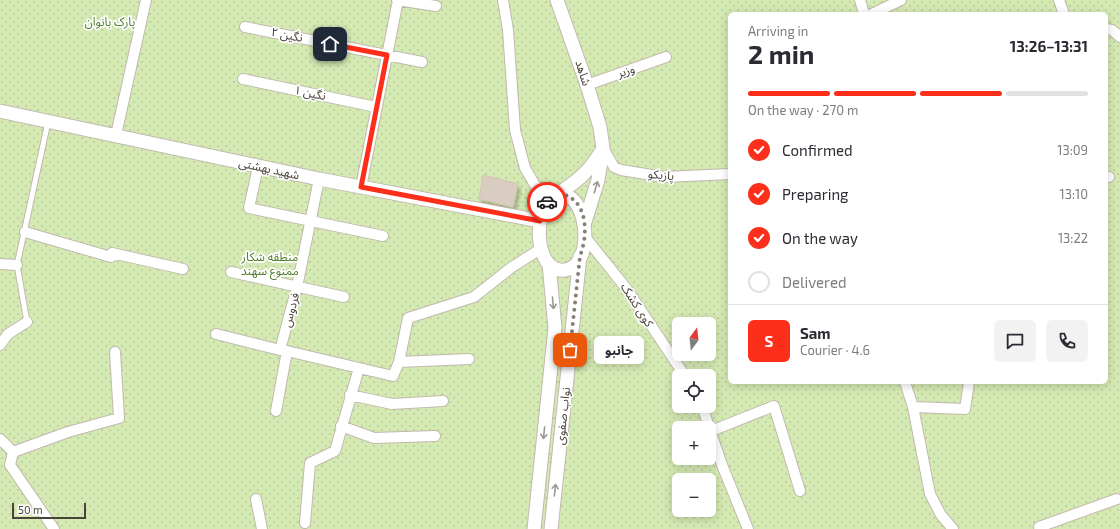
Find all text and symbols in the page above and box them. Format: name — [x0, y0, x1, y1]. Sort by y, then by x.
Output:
park label: پارک بانوان — [85, 14, 135, 30]
text: Arriving in — [748, 23, 808, 39]
street label: نگین ۲ — [270, 24, 304, 45]
pin — [313, 27, 347, 61]
icon: home — [319, 33, 341, 55]
text: 13:26–13:31 — [1010, 37, 1088, 55]
text: 2 min — [748, 38, 814, 69]
street label: شاهد — [573, 58, 595, 87]
street label: وزیر — [614, 61, 637, 81]
street label: نگین ۱ — [293, 82, 327, 103]
text: On the way · 270 m — [748, 102, 858, 118]
icon: check — [748, 139, 770, 161]
text: Confirmed — [782, 141, 853, 159]
text: 13:09 — [1057, 142, 1088, 158]
street label: شهید بهشتی — [237, 155, 301, 182]
street label: پازیکو — [647, 166, 675, 184]
one-way arrow — [593, 181, 600, 194]
courier — [527, 182, 567, 222]
icon: check — [748, 183, 770, 205]
text: Preparing — [782, 185, 848, 203]
text: 13:10 — [1060, 186, 1088, 202]
icon: car — [536, 191, 558, 213]
icon: check — [748, 227, 770, 249]
text: On the way — [782, 229, 858, 247]
text: 13:22 — [1058, 230, 1088, 246]
park label: منطقه شکار ممنوع سهند — [241, 249, 299, 280]
text: Delivered — [782, 273, 847, 291]
street label: کوی کشک — [618, 280, 658, 330]
street label: فردوس — [279, 291, 302, 329]
one-way arrow — [549, 296, 556, 309]
north arrow — [672, 317, 716, 361]
map controls — [672, 317, 716, 517]
button: chat — [994, 320, 1036, 362]
button: phone — [1046, 320, 1088, 362]
text: Sam — [800, 324, 831, 342]
text: S — [765, 332, 773, 350]
pin — [553, 333, 587, 367]
callout: جانبو — [594, 336, 644, 364]
icon: bag — [559, 339, 581, 361]
text: جانبو — [605, 342, 633, 358]
text: Courier · 4.6 — [800, 342, 870, 358]
button: locate — [672, 369, 716, 413]
street label: نواب صفوی — [552, 386, 573, 446]
button: + — [672, 421, 716, 465]
one-way arrow — [540, 426, 548, 439]
button: − — [672, 473, 716, 517]
one-way arrow — [551, 484, 559, 497]
scale bar — [12, 501, 86, 520]
text: 50 m — [18, 503, 43, 516]

